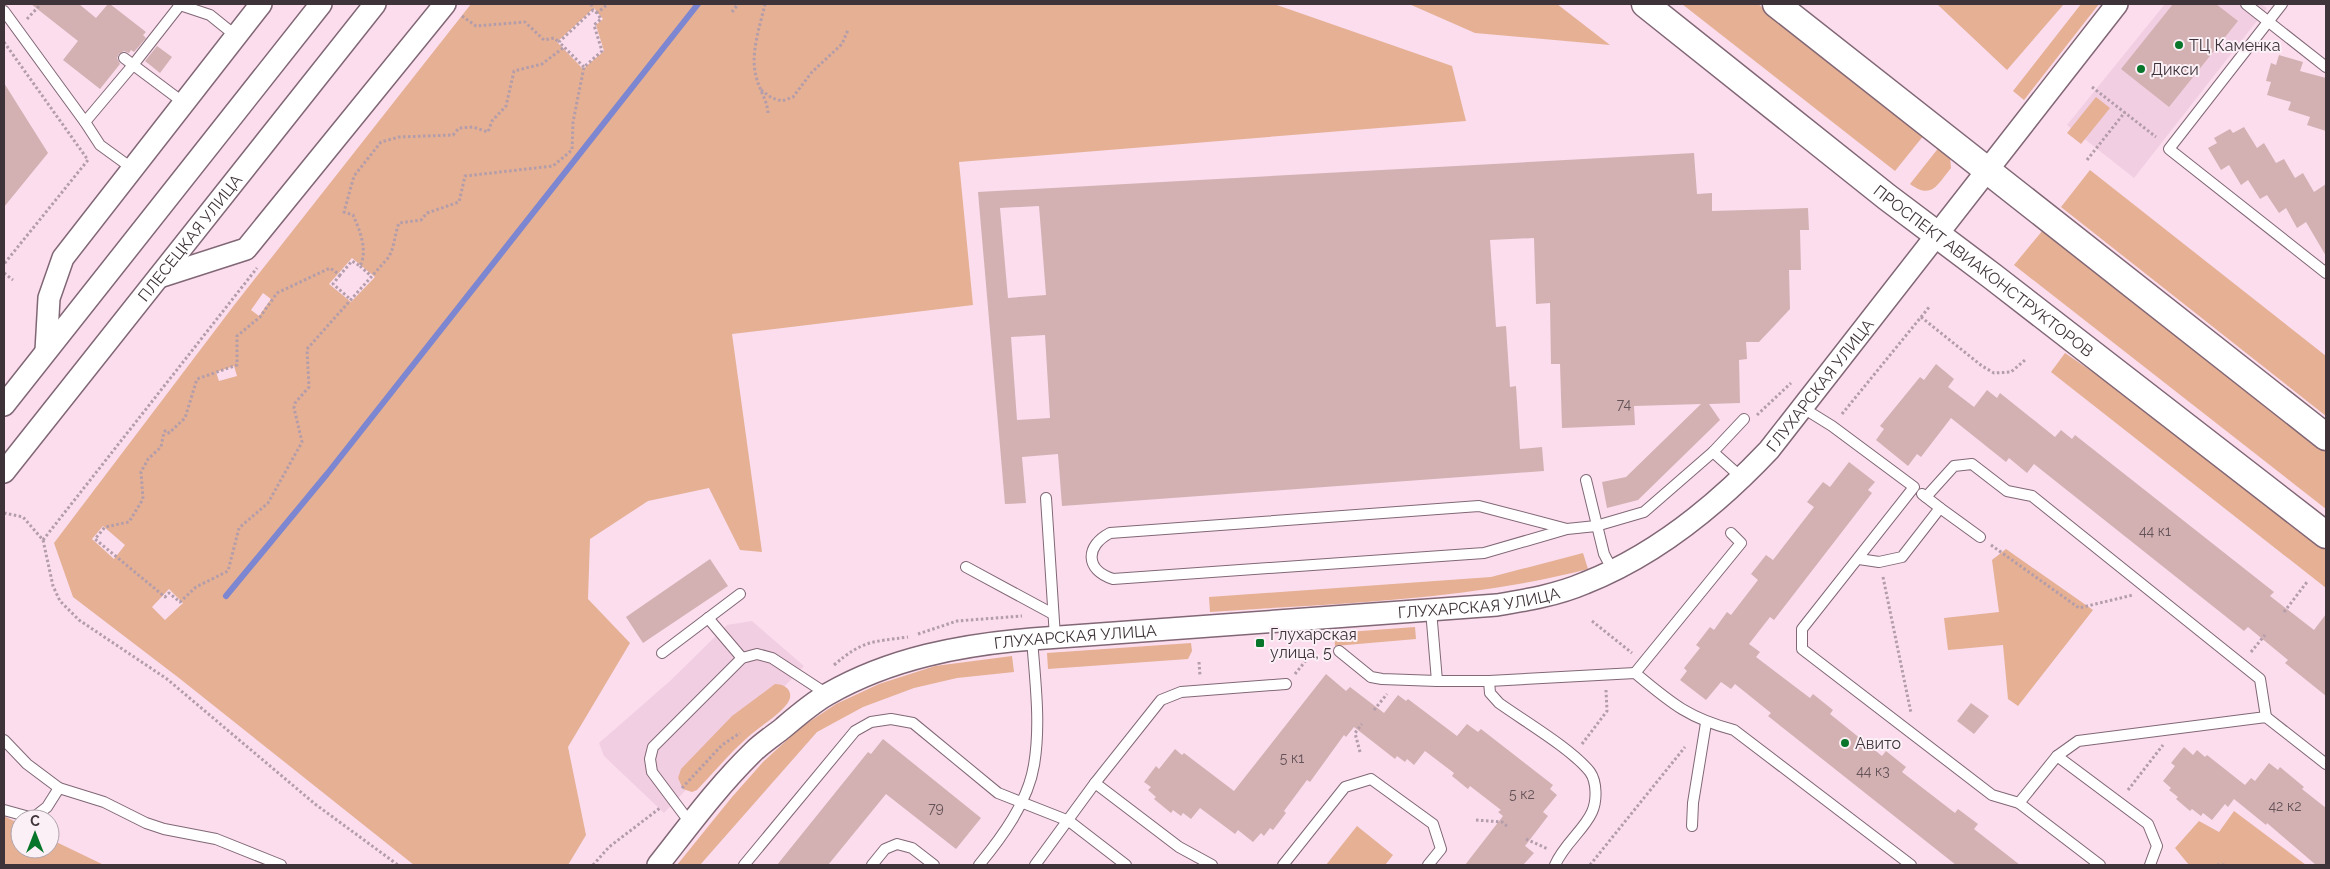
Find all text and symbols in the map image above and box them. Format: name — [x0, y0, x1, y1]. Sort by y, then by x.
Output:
place label: ТЦ Каменка — [2189, 36, 2280, 55]
marker: ТЦ Каменка — [2173, 39, 2185, 51]
place label: Дикси — [2151, 60, 2199, 79]
marker: Дикси — [2135, 63, 2147, 75]
street label: ПЛЕСЕЦКАЯ УЛИЦА — [134, 170, 246, 305]
street label: ПРОСПЕКТ АВИАКОНСТРУКТОРОВ — [1870, 181, 2097, 361]
street label: ГЛУХАРСКАЯ УЛИЦА — [1762, 315, 1877, 455]
house number: 74 — [1617, 396, 1632, 412]
house number: 44 к1 — [2139, 523, 2171, 539]
street label: ГЛУХАРСКАЯ УЛИЦА — [1397, 583, 1562, 622]
street label: ГЛУХАРСКАЯ УЛИЦА — [993, 620, 1157, 652]
place label: Глухарская улица, 5 — [1270, 625, 1357, 662]
marker: Глухарская улица, 5 — [1254, 637, 1266, 649]
place label: Авито — [1855, 734, 1901, 753]
marker: Авито — [1839, 737, 1851, 749]
house number: 5 к1 — [1280, 750, 1304, 766]
house number: 44 к3 — [1856, 763, 1890, 779]
house number: 5 к2 — [1509, 786, 1535, 802]
house number: 42 к2 — [2268, 798, 2302, 814]
house number: 79 — [928, 800, 944, 816]
north arrow — [10, 809, 60, 859]
text: С — [30, 813, 40, 829]

